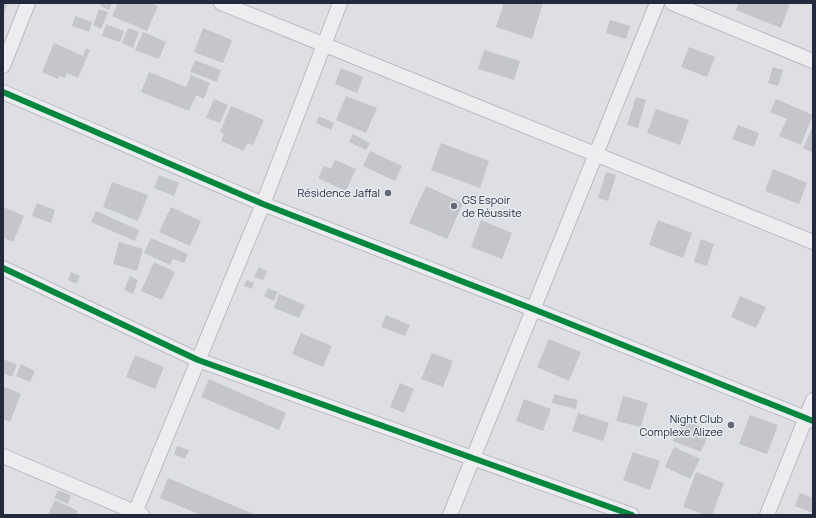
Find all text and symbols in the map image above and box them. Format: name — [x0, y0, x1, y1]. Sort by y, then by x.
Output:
place label: Résidence Jaffal — [297, 185, 380, 200]
marker: Résidence Jaffal — [383, 188, 393, 198]
place label: GS Espoir de Réussite — [462, 192, 522, 220]
marker: GS Espoir de Réussite — [449, 201, 459, 211]
place label: Night Club Complexe Alizee — [639, 411, 724, 439]
marker: Night Club Complexe Alizee — [726, 420, 736, 430]

